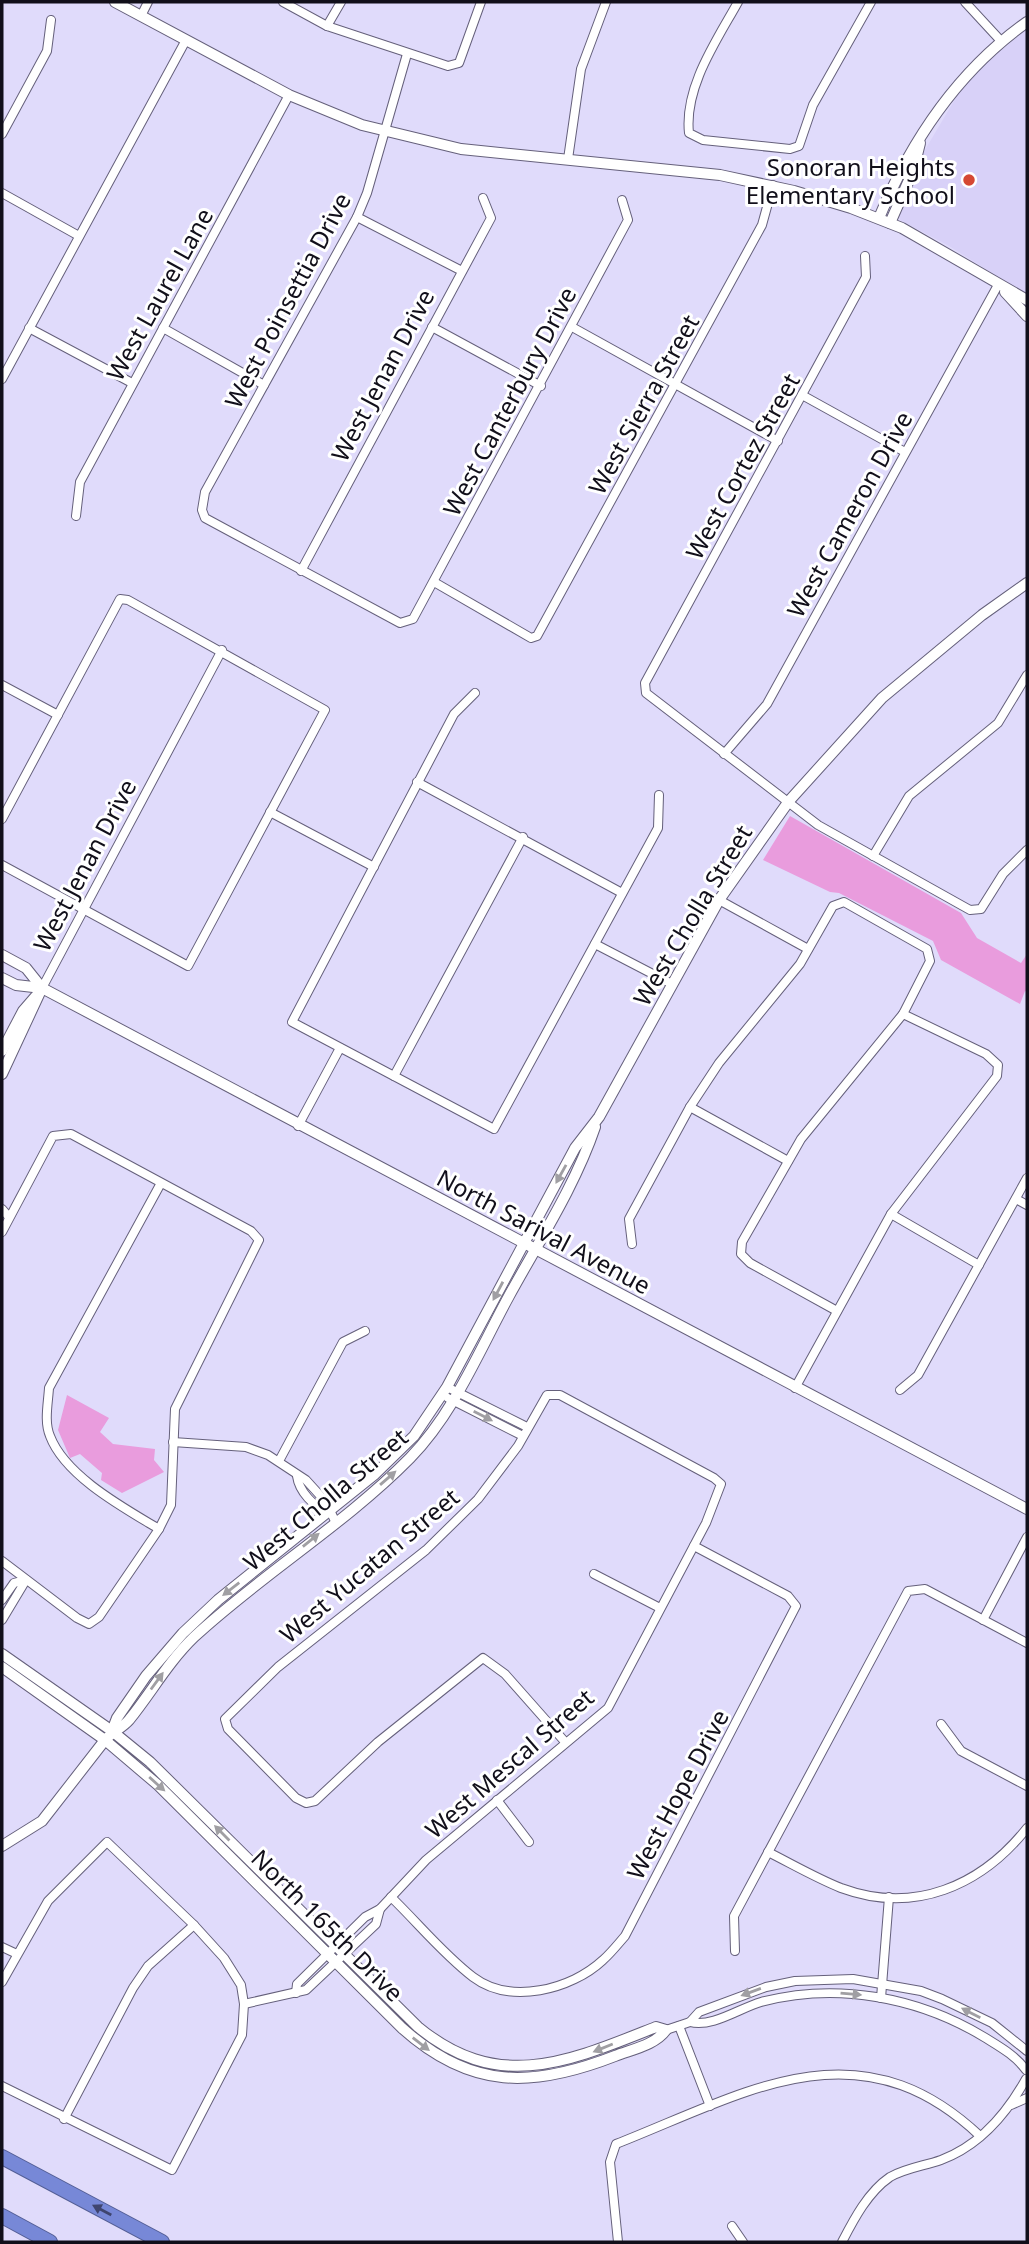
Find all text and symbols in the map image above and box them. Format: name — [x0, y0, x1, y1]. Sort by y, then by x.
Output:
place label: Sonoran Heights Elementary School — [746, 150, 955, 211]
marker: Sonoran Heights Elementary School — [961, 172, 977, 188]
street label: West Poinsettia Drive — [216, 187, 358, 413]
street label: West Laurel Lane — [98, 202, 220, 386]
street label: West Canterbury Drive — [435, 281, 583, 521]
street label: West Jenan Drive — [323, 283, 441, 467]
street label: West Sierra Street — [580, 308, 706, 500]
street label: West Cortez Street — [677, 367, 807, 565]
street label: West Cameron Drive — [779, 405, 919, 623]
street label: West Jenan Drive — [25, 773, 143, 957]
street label: West Cholla Street — [625, 818, 759, 1012]
street label: North Sarival Avenue — [431, 1161, 657, 1301]
one-way arrow — [555, 1164, 567, 1183]
one-way arrow — [492, 1281, 504, 1301]
one-way arrow — [473, 1410, 493, 1421]
street label: West Cholla Street — [236, 1420, 415, 1578]
one-way arrow — [379, 1470, 397, 1486]
street label: West Yucatan Street — [272, 1480, 466, 1650]
one-way arrow — [302, 1534, 320, 1548]
one-way arrow — [222, 1582, 240, 1596]
one-way arrow — [149, 1672, 164, 1690]
street label: West Mescal Street — [418, 1680, 600, 1845]
street label: West Hope Drive — [618, 1703, 736, 1885]
one-way arrow — [148, 1776, 165, 1791]
one-way arrow — [215, 1825, 231, 1842]
street label: North 165th Drive — [245, 1842, 411, 2008]
one-way arrow — [740, 1987, 761, 1998]
one-way arrow — [840, 1989, 862, 2000]
one-way arrow — [961, 2007, 981, 2018]
one-way arrow — [412, 2036, 429, 2051]
one-way arrow — [592, 2043, 613, 2054]
one-way arrow — [92, 2204, 111, 2216]

